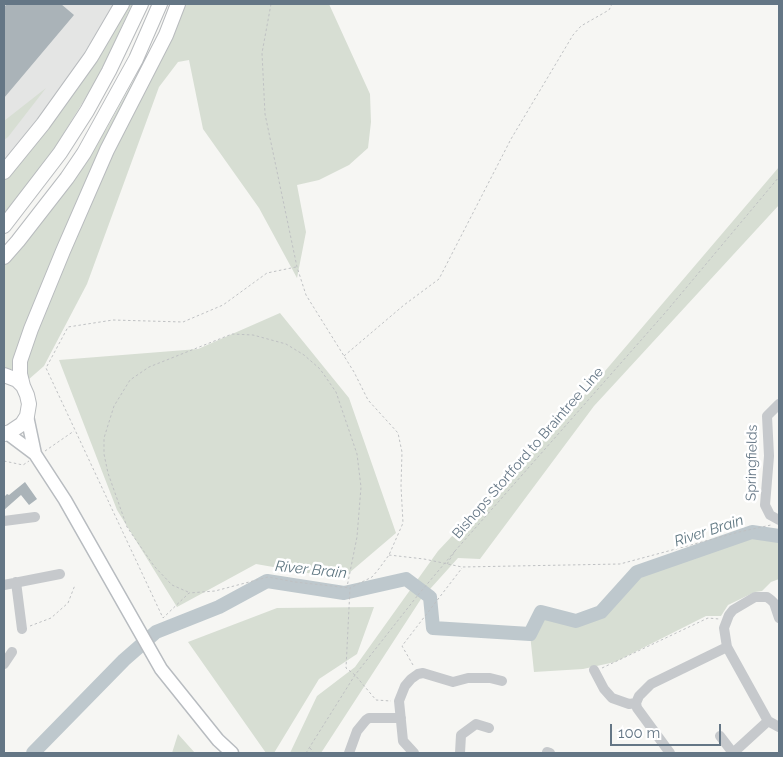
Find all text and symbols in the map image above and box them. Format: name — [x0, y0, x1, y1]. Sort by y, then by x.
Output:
street label: Bishops Stortford to Braintree Line — [449, 364, 607, 542]
street label: Springfields — [743, 425, 761, 501]
water label: River Brain — [672, 511, 746, 551]
water label: River Brain — [274, 557, 348, 583]
scale bar — [613, 714, 724, 746]
text: 100 m — [618, 724, 660, 742]

